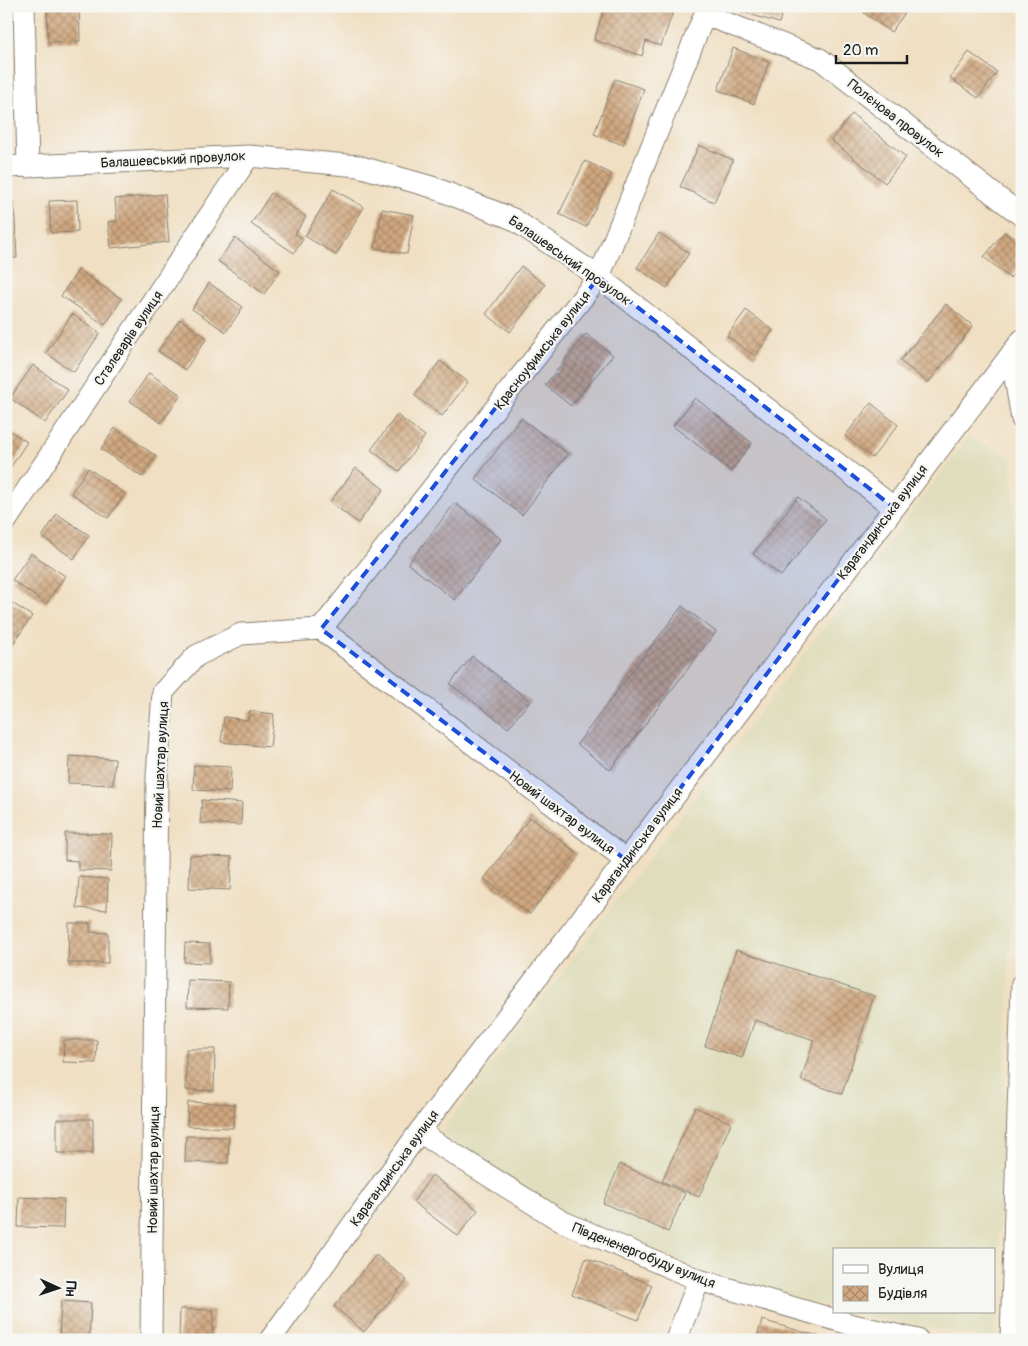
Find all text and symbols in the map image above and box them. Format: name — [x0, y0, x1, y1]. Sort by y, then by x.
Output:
scale bar — [836, 32, 907, 64]
text: 20 m — [843, 41, 878, 60]
street label: Полєнова провулок — [844, 75, 947, 161]
street label: Балашевський провулок — [100, 147, 246, 172]
street label: Балашевський провулок — [505, 212, 634, 309]
street label: Красноуфимська вулиця — [491, 287, 594, 413]
street label: Сталеварів вулиця — [90, 288, 166, 389]
street label: Карагандинська вулиця — [834, 461, 931, 583]
street label: Новий шахтар вулиця — [149, 701, 172, 829]
street label: Новий шахтар вулиця — [506, 767, 618, 858]
street label: Карагандинська вулиця — [589, 784, 686, 906]
street label: Новий шахтар вулиця — [144, 1106, 163, 1234]
street label: Карагандинська вулиця — [346, 1107, 442, 1230]
street label: Південенергобуду вулиця — [570, 1219, 718, 1292]
legend — [833, 1248, 996, 1314]
text: Вулиця — [878, 1260, 924, 1279]
north arrow — [32, 1264, 82, 1314]
text: Пн — [62, 1281, 79, 1297]
text: Будівля — [878, 1284, 927, 1303]

